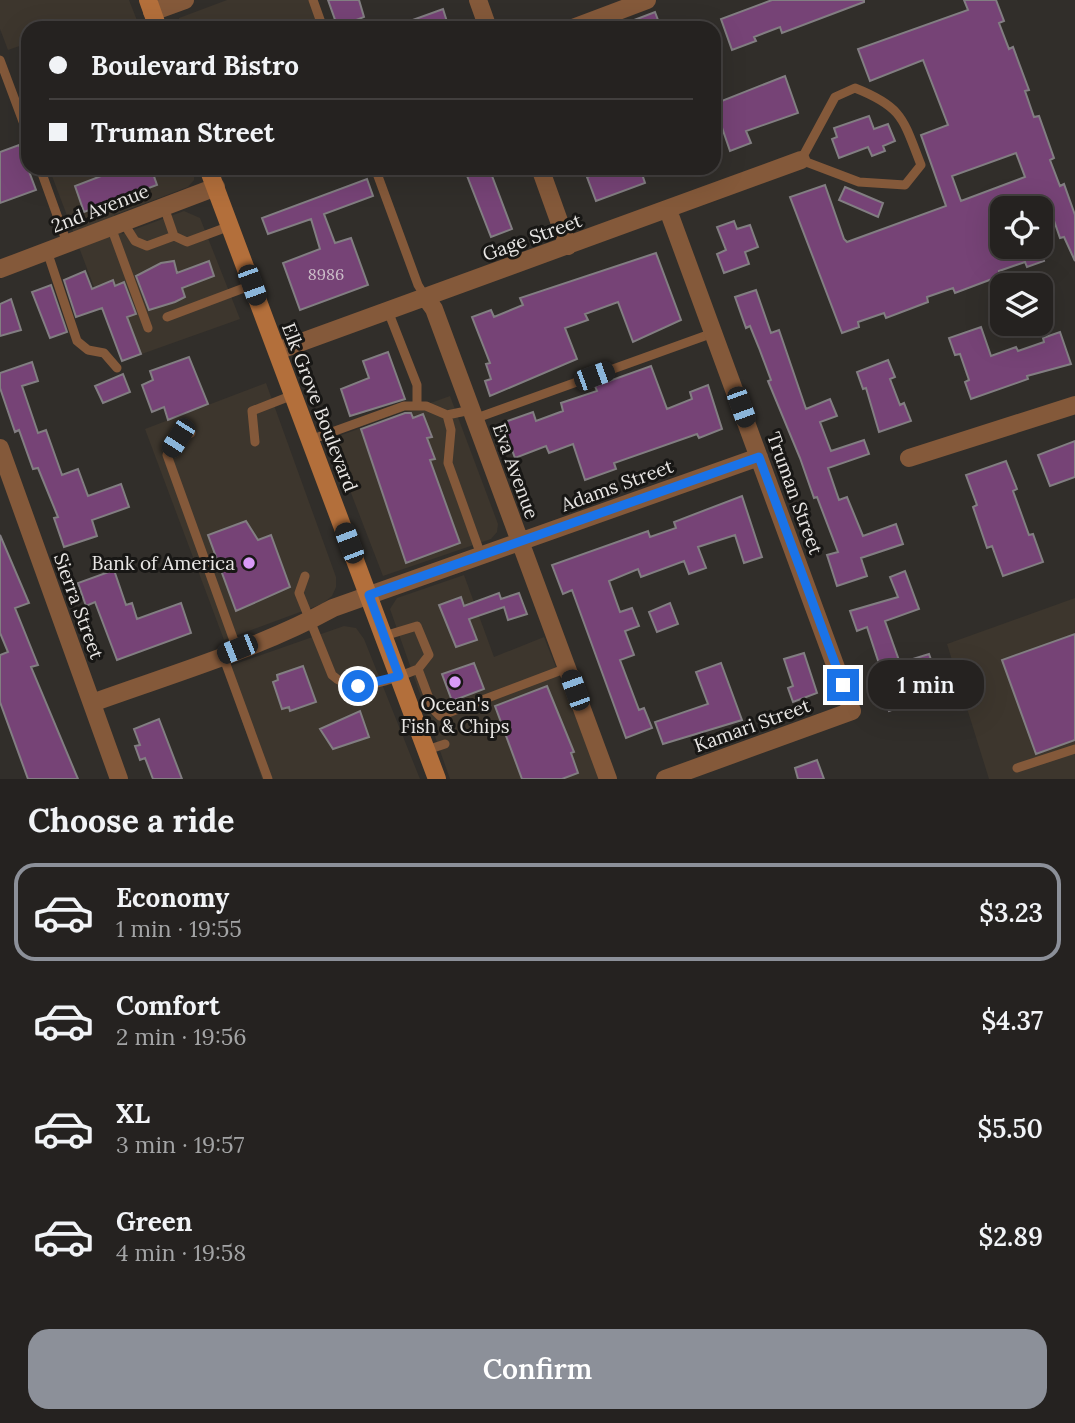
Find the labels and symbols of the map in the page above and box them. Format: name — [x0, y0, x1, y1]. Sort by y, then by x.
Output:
street label: 2nd Avenue — [48, 178, 152, 238]
street label: Gage Street — [479, 208, 585, 266]
car — [235, 262, 270, 308]
house number: 8986 — [308, 264, 344, 284]
street label: Elk Grove Boulevard — [277, 319, 363, 495]
car — [571, 359, 618, 393]
car — [724, 384, 759, 430]
car — [158, 415, 199, 461]
street label: Eva Avenue — [488, 420, 544, 522]
street label: Truman Street — [762, 428, 828, 558]
street label: Adams Street — [557, 453, 677, 517]
car — [332, 520, 367, 566]
street label: Sierra Street — [49, 550, 110, 663]
place label: Bank of America — [92, 551, 235, 575]
marker: Bank of America — [241, 555, 257, 571]
car — [214, 631, 261, 667]
callout: 1 min — [868, 660, 983, 710]
car — [558, 667, 593, 713]
route end — [827, 669, 859, 701]
route start — [342, 670, 374, 702]
marker: Ocean's Fish & Chips — [447, 674, 463, 690]
place label: Ocean's Fish & Chips — [400, 692, 510, 738]
street label: Kamari Street — [691, 693, 814, 757]

